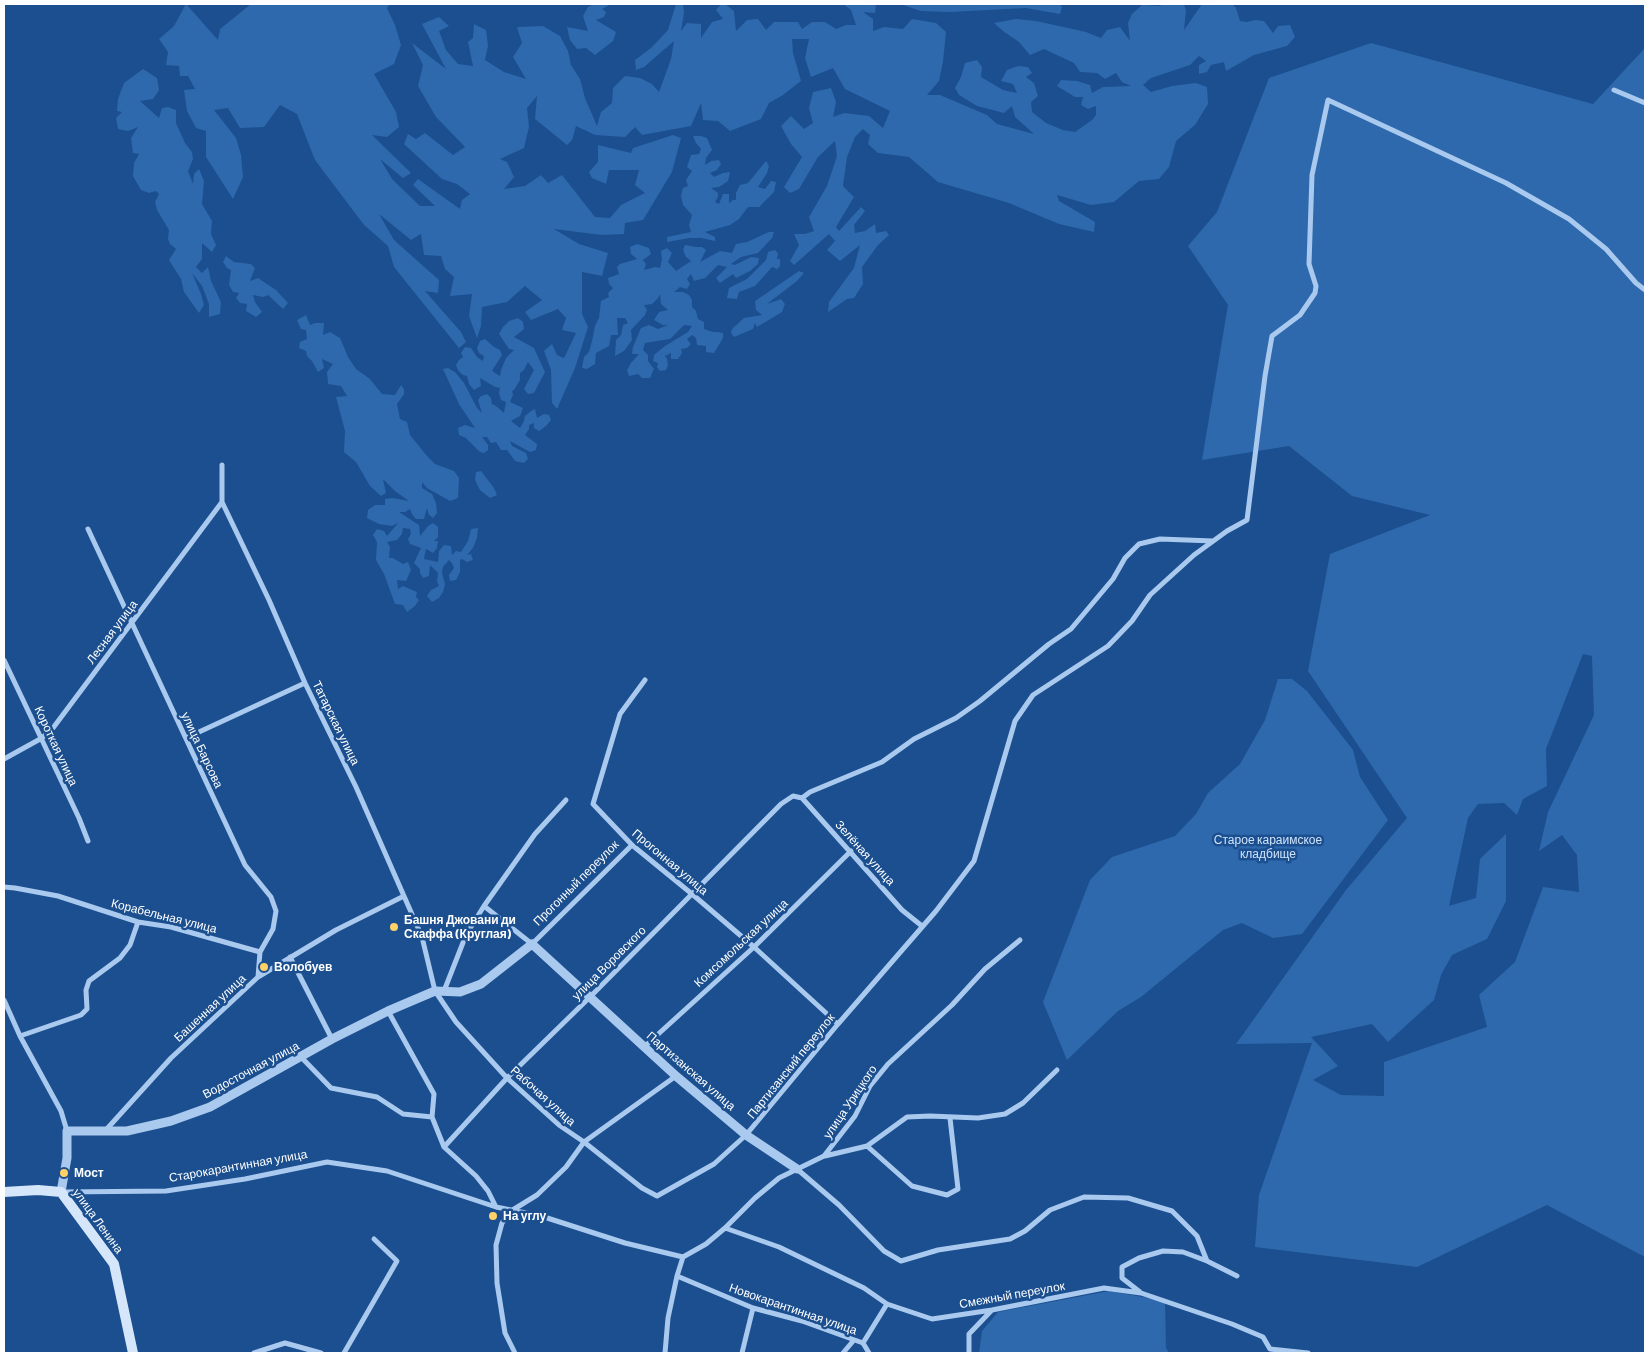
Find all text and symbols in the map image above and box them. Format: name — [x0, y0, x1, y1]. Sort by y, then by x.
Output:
street label: Лесная улица — [83, 597, 141, 667]
street label: Татарская улица — [309, 679, 363, 767]
street label: Короткая улица — [31, 704, 81, 788]
street label: улица Барсова — [178, 710, 226, 790]
street label: Зелёная улица — [832, 818, 898, 888]
street label: Прогонная улица — [629, 826, 711, 898]
park label: Старое караимское кладбище — [1214, 833, 1322, 861]
street label: Прогонный переулок — [530, 837, 622, 929]
street label: Корабельная улица — [110, 896, 218, 936]
street label: Комсомольская улица — [691, 896, 791, 990]
place label: Башня Джовани ди Скаффа (Круглая) — [404, 913, 516, 941]
marker: Башня Джовани ди Скаффа (Круглая) — [388, 921, 400, 933]
street label: улица Воровского — [569, 923, 649, 1003]
place label: Волобуев — [274, 960, 332, 974]
marker: Волобуев — [258, 961, 270, 973]
street label: Башенная улица — [171, 971, 249, 1045]
street label: Партизанский переулок — [744, 1011, 838, 1121]
street label: Партизанская улица — [644, 1029, 738, 1113]
street label: Водосточная улица — [200, 1038, 302, 1102]
street label: Рабочая улица — [508, 1063, 578, 1129]
street label: улица Урицкого — [820, 1063, 880, 1141]
street label: Старокарантинная улица — [168, 1147, 308, 1185]
place label: Мост — [74, 1166, 104, 1180]
marker: Мост — [58, 1167, 70, 1179]
street label: улица Ленина — [70, 1186, 126, 1256]
place label: На углу — [503, 1209, 546, 1223]
marker: На углу — [487, 1210, 499, 1222]
street label: Смежный переулок — [958, 1279, 1066, 1311]
street label: Новокарантинная улица — [727, 1280, 859, 1338]

